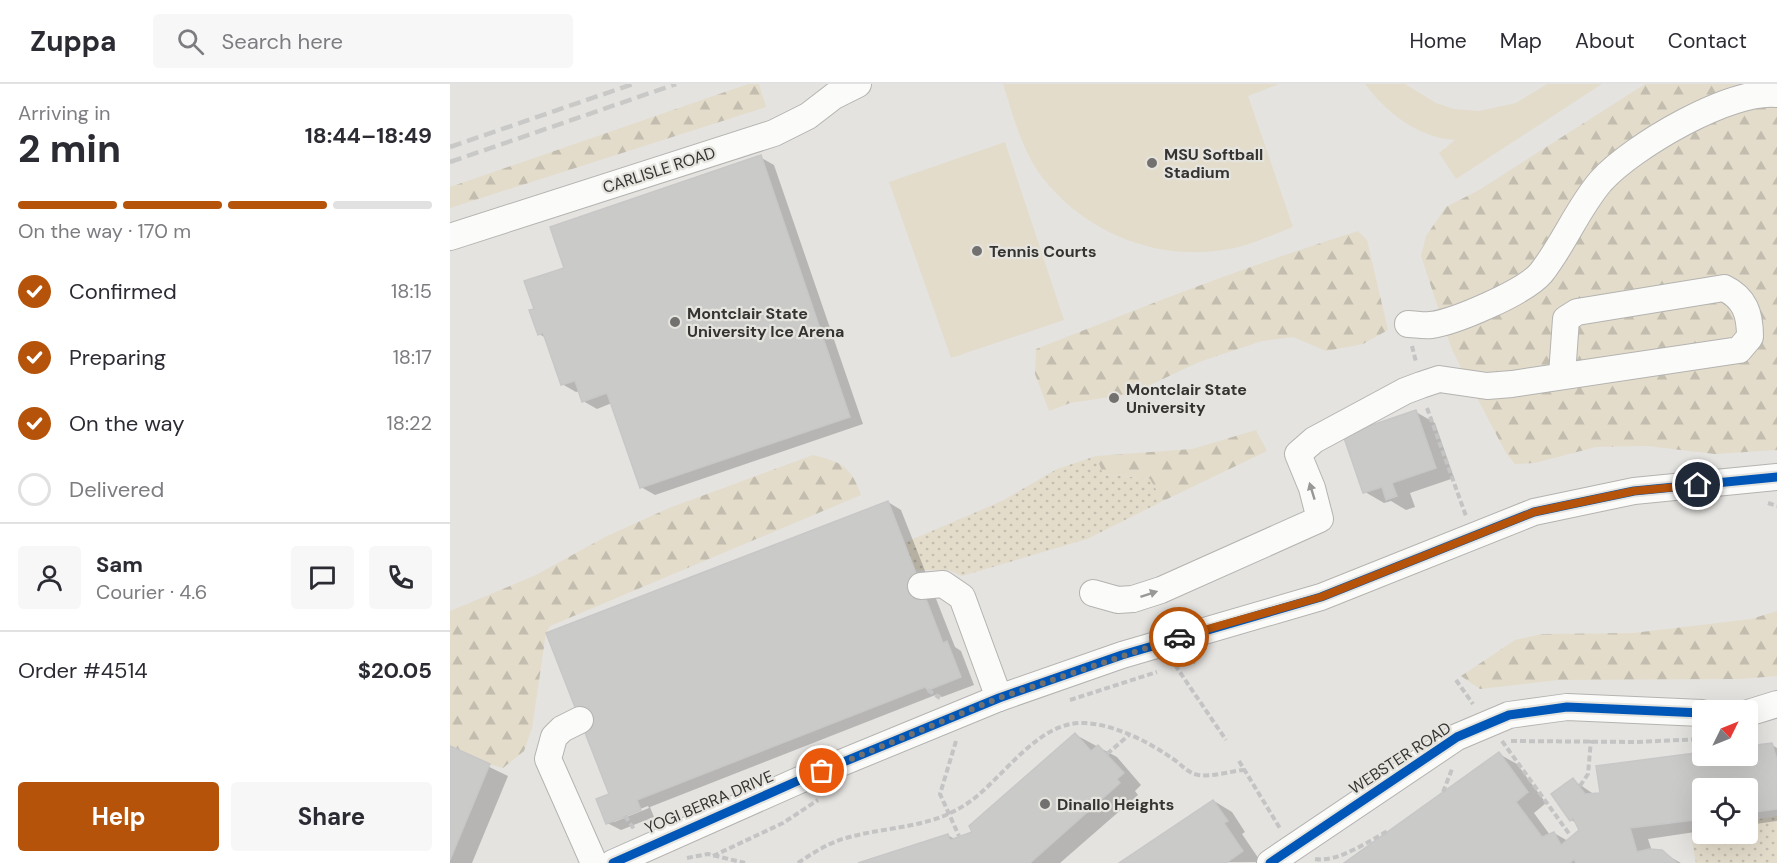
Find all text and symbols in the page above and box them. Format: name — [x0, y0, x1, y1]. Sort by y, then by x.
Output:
search box — [153, 14, 573, 68]
text: Zuppa — [30, 23, 117, 60]
icon: search — [174, 25, 207, 58]
text: Search here — [222, 27, 343, 56]
text: Home — [1409, 27, 1467, 55]
text: Map — [1500, 27, 1542, 55]
text: About — [1575, 27, 1635, 55]
text: Contact — [1668, 27, 1747, 55]
text: Arriving in — [18, 100, 110, 126]
text: 18:44–18:49 — [305, 121, 432, 150]
text: 2 min — [18, 123, 121, 174]
street label: CARLISLE ROAD — [600, 142, 718, 198]
place label: MSU Softball Stadium — [1164, 144, 1263, 183]
marker: MSU Softball Stadium — [1145, 156, 1159, 170]
text: On the way · 170 m — [18, 218, 191, 244]
place label: Tennis Courts — [989, 241, 1097, 262]
marker: Tennis Courts — [970, 244, 984, 258]
icon: check — [18, 275, 51, 308]
text: Confirmed — [69, 277, 177, 306]
text: 18:15 — [391, 278, 432, 304]
place label: Montclair State University Ice Arena — [687, 303, 844, 342]
marker: Montclair State University Ice Arena — [668, 315, 682, 329]
icon: check — [18, 341, 51, 374]
text: Preparing — [69, 343, 166, 372]
text: 18:17 — [393, 344, 432, 370]
place label: Montclair State University — [1126, 379, 1247, 418]
marker: Montclair State University — [1107, 391, 1121, 405]
icon: check — [18, 407, 51, 440]
text: On the way — [69, 409, 184, 438]
text: 18:22 — [387, 410, 432, 436]
pin — [1672, 459, 1723, 510]
icon: home — [1681, 468, 1714, 501]
text: Delivered — [69, 475, 164, 504]
one-way arrow — [1307, 482, 1316, 500]
button: person — [18, 546, 81, 609]
button: chat — [291, 546, 354, 609]
button: phone — [369, 546, 432, 609]
text: Sam — [96, 550, 143, 579]
text: Courier · 4.6 — [96, 579, 207, 605]
one-way arrow — [1140, 589, 1158, 598]
courier — [1149, 607, 1209, 667]
icon: car — [1163, 621, 1196, 654]
text: Order #4514 — [18, 656, 148, 685]
text: $20.05 — [358, 656, 432, 685]
north arrow — [1692, 700, 1758, 766]
map controls — [1692, 700, 1758, 844]
street label: WEBSTER ROAD — [1345, 717, 1455, 799]
pin — [796, 745, 847, 796]
icon: bag — [805, 754, 838, 787]
street label: YOGI BERRA DRIVE — [642, 765, 776, 839]
button: locate — [1692, 778, 1758, 844]
button: Help — [18, 782, 219, 851]
button: Share — [231, 782, 432, 851]
place label: Dinallo Heights — [1057, 794, 1174, 815]
marker: Dinallo Heights — [1038, 797, 1052, 811]

